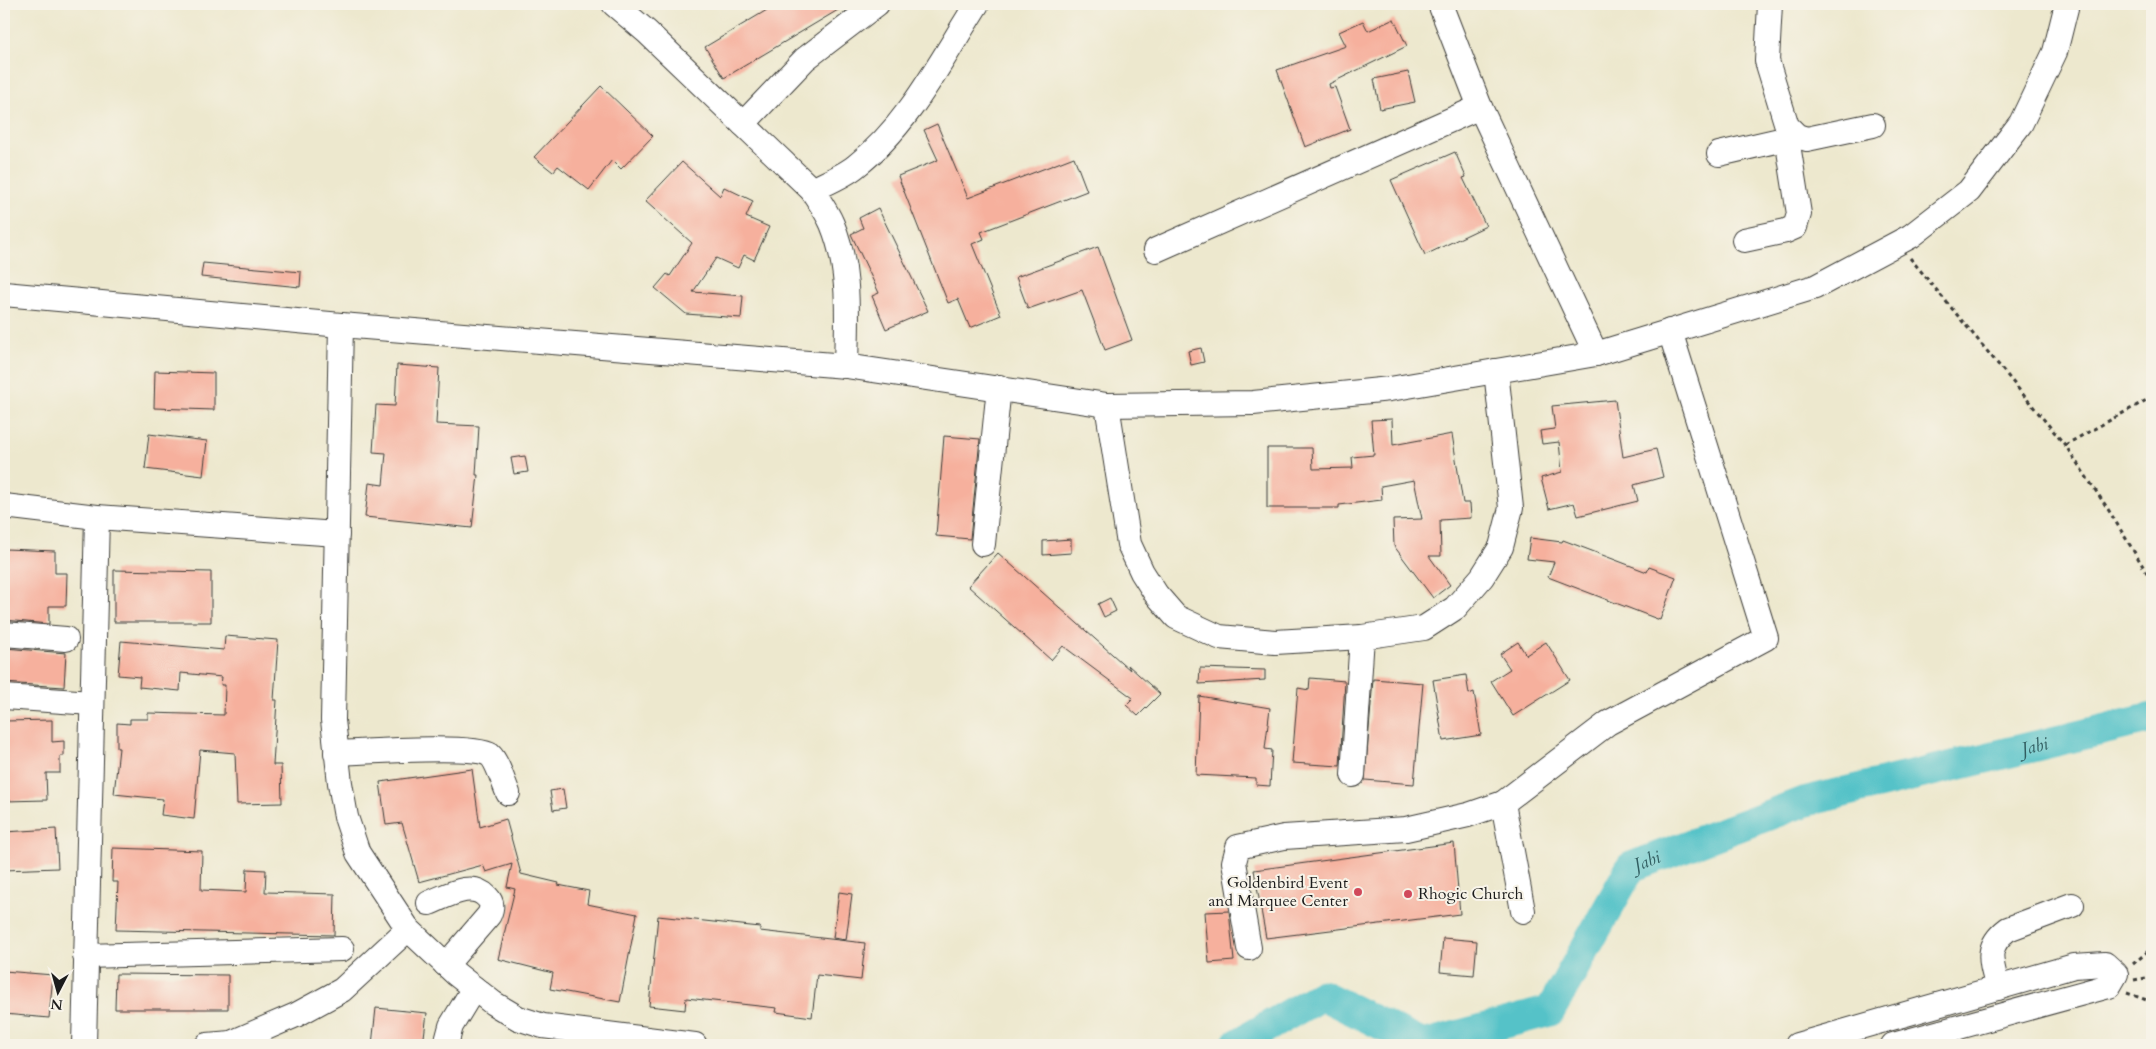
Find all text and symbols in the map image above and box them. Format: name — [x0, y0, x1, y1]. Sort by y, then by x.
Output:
water label: Jabi — [2015, 731, 2052, 762]
water label: Jabi — [1626, 844, 1665, 879]
place label: Goldenbird Event and Marquee Center — [1208, 872, 1348, 912]
place label: Rhogic Church — [1418, 883, 1524, 905]
marker: Goldenbird Event and Marquee Center — [1352, 886, 1364, 898]
marker: Rhogic Church — [1402, 888, 1414, 900]
north arrow — [32, 966, 82, 1016]
text: N — [50, 994, 64, 1015]

